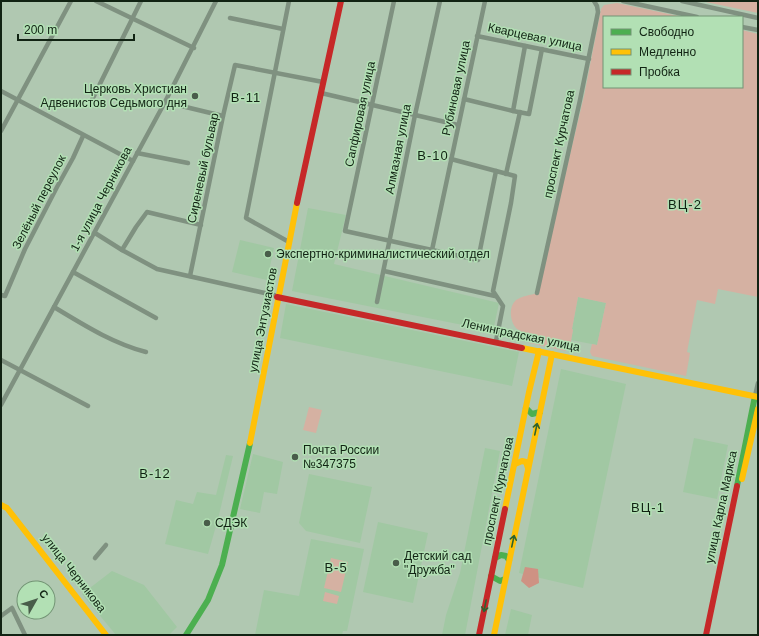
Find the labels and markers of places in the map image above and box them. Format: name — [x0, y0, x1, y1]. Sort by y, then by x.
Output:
place label: Церковь Христиан Адвенистов Седьмого дня — [41, 82, 187, 110]
marker: Церковь Христиан Адвенистов Седьмого дня — [190, 91, 200, 101]
place label: Экспертно-криминалистический отдел — [276, 247, 490, 261]
marker: Экспертно-криминалистический отдел — [263, 249, 273, 259]
place label: Почта России №347375 — [303, 443, 379, 471]
marker: Почта России №347375 — [290, 452, 300, 462]
place label: СДЭК — [215, 516, 247, 530]
marker: СДЭК — [202, 518, 212, 528]
place label: Детский сад "Дружба" — [404, 549, 471, 577]
marker: Детский сад "Дружба" — [391, 558, 401, 568]

